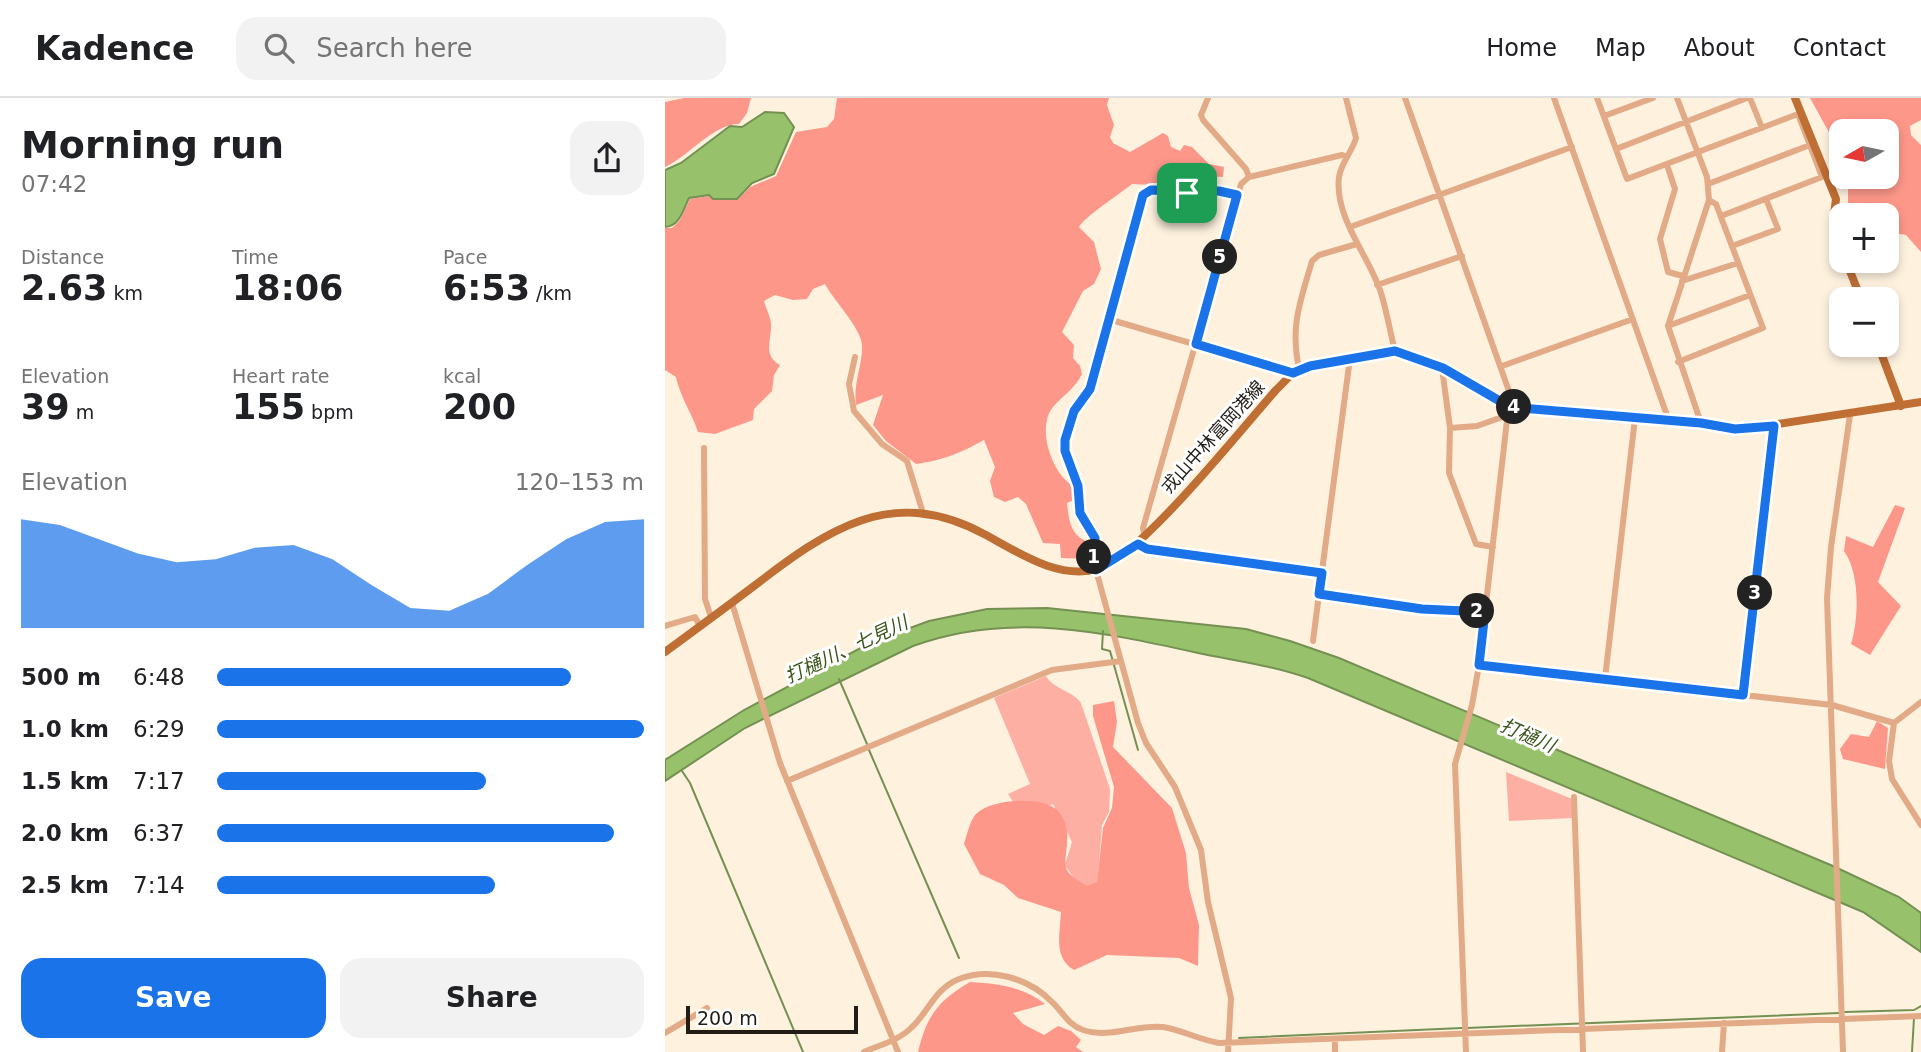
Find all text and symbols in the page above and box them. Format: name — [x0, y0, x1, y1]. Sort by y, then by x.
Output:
search box — [236, 17, 726, 80]
text: Kadence — [35, 29, 194, 68]
icon: search — [260, 29, 298, 67]
text: Search here — [316, 33, 472, 63]
text: Home — [1486, 34, 1557, 62]
text: Map — [1595, 34, 1646, 62]
text: About — [1684, 34, 1755, 62]
text: Contact — [1793, 34, 1886, 62]
north arrow — [1829, 119, 1899, 189]
map controls — [1829, 119, 1899, 357]
button: share — [570, 121, 644, 195]
text: Morning run — [21, 123, 284, 167]
pin — [1157, 163, 1217, 223]
text: 07:42 — [21, 171, 87, 197]
icon: arrive — [1168, 174, 1206, 212]
button: + — [1829, 203, 1899, 273]
pin: 5 — [1203, 240, 1237, 274]
text: 5 — [1213, 245, 1226, 267]
text: Distance — [21, 246, 104, 268]
text: Time — [232, 246, 279, 268]
text: Pace — [443, 246, 487, 268]
text: 2.63 — [21, 268, 107, 308]
text: 18:06 — [232, 268, 343, 308]
text: 6:53 — [443, 268, 530, 308]
text: km — [107, 282, 143, 304]
text: /km — [530, 282, 572, 304]
button: − — [1829, 287, 1899, 357]
text: Elevation — [21, 365, 109, 387]
text: Heart rate — [232, 365, 330, 387]
text: kcal — [443, 365, 481, 387]
street label: 戎山中林富岡港線 — [1157, 376, 1269, 497]
text: 39 — [21, 387, 70, 427]
text: 155 — [232, 387, 305, 427]
text: 200 — [443, 387, 516, 427]
pin: 4 — [1497, 390, 1531, 424]
text: 4 — [1507, 395, 1520, 417]
text: m — [70, 401, 94, 423]
text: bpm — [305, 401, 354, 423]
text: Elevation — [21, 469, 128, 495]
text: 120–153 m — [515, 469, 644, 495]
pin: 1 — [1077, 540, 1111, 574]
text: 1 — [1087, 545, 1100, 567]
pin: 3 — [1737, 575, 1773, 610]
text: 3 — [1748, 581, 1761, 603]
pin: 2 — [1459, 594, 1495, 628]
text: 2 — [1470, 599, 1483, 621]
water label: 打樋川、七見川 — [781, 610, 913, 687]
text: 500 m — [21, 664, 101, 690]
text: 6:48 — [133, 664, 185, 690]
water label: 打樋川 — [1497, 714, 1560, 757]
text: 1.0 km — [21, 716, 109, 742]
text: 6:29 — [133, 716, 185, 742]
text: 1.5 km — [21, 768, 109, 794]
text: 7:17 — [133, 768, 185, 794]
text: 2.0 km — [21, 820, 109, 846]
text: 6:37 — [133, 820, 185, 846]
text: 2.5 km — [21, 872, 109, 898]
text: 7:14 — [133, 872, 185, 898]
button: Save — [21, 958, 326, 1038]
button: Share — [340, 958, 644, 1038]
scale bar — [686, 1003, 857, 1035]
text: 200 m — [697, 1007, 758, 1029]

